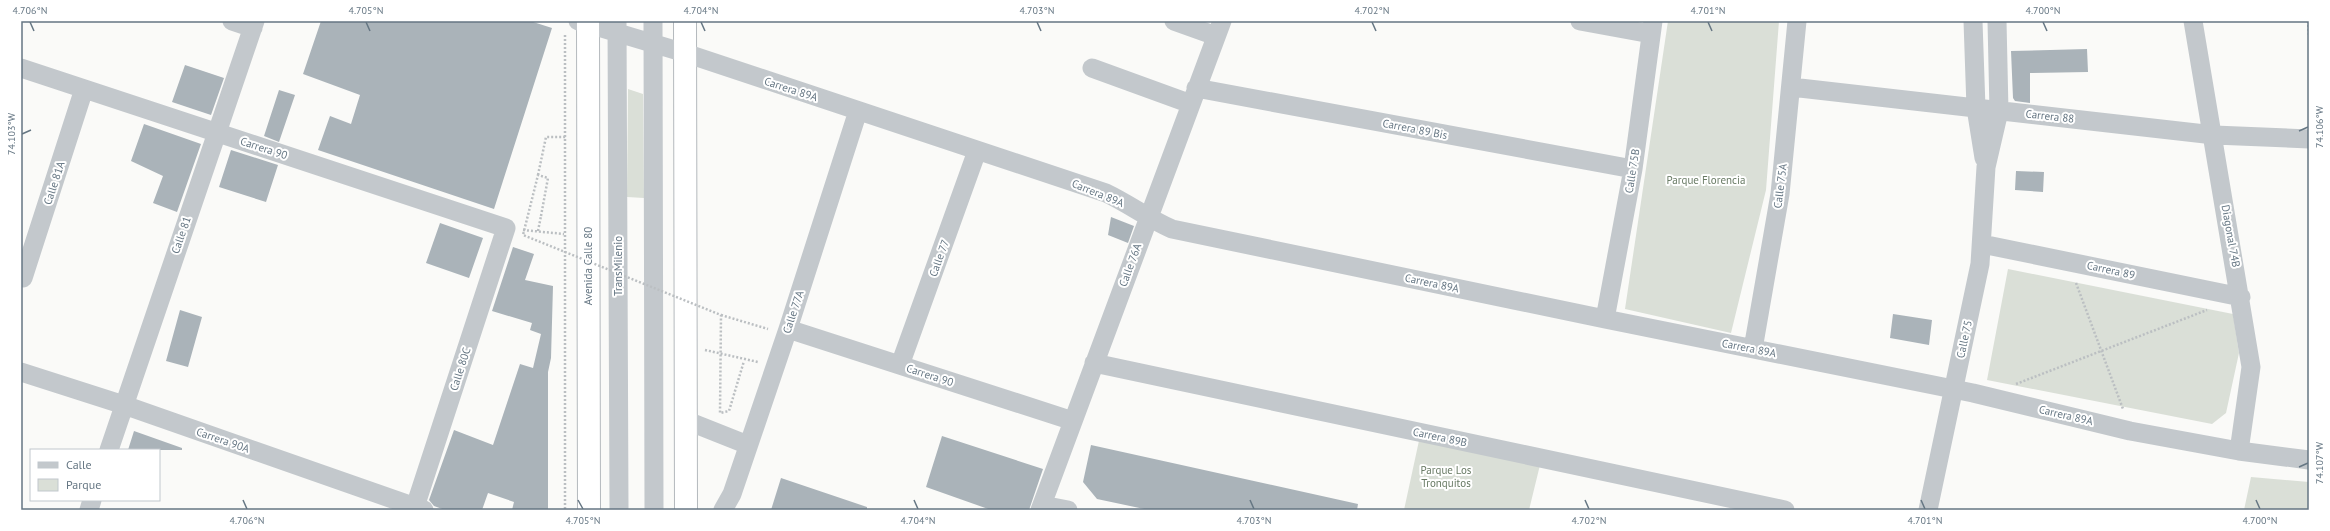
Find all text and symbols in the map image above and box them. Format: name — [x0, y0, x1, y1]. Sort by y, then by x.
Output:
text: 4.706°N — [13, 4, 47, 17]
text: 4.705°N — [349, 4, 383, 17]
text: 4.704°N — [684, 4, 718, 17]
text: 4.703°N — [1020, 4, 1054, 17]
text: 4.702°N — [1355, 4, 1389, 17]
text: 4.701°N — [1691, 4, 1725, 17]
text: 4.700°N — [2026, 4, 2060, 17]
street label: Carrera 89A — [763, 74, 820, 104]
text: 74.106°W — [2313, 105, 2326, 148]
street label: Carrera 88 — [2025, 106, 2075, 126]
text: 74.103°W — [5, 112, 18, 155]
street label: Carrera 89 Bis — [1381, 116, 1449, 142]
street label: Carrera 90 — [239, 134, 289, 162]
street label: Calle 75B — [1622, 148, 1642, 194]
street label: Calle 81A — [40, 159, 68, 207]
street label: Calle 75A — [1770, 162, 1790, 209]
park label: Parque Florencia — [1667, 173, 1745, 187]
street label: Carrera 89A — [1070, 176, 1127, 210]
street label: Diagonal 74B — [2219, 204, 2243, 268]
street label: Calle 81 — [168, 215, 194, 255]
street label: Avenida Calle 80 — [581, 227, 595, 305]
street label: TransMilenio — [611, 236, 625, 296]
street label: Calle 77 — [926, 238, 952, 278]
street label: Calle 76A — [1116, 241, 1144, 289]
street label: Carrera 89 — [2086, 258, 2136, 282]
street label: Carrera 89A — [1404, 270, 1461, 296]
street label: Calle 77A — [779, 288, 807, 335]
street label: Calle 75 — [1953, 319, 1975, 359]
street label: Carrera 89A — [1721, 336, 1778, 360]
street label: Calle 80C — [446, 346, 474, 392]
street label: Carrera 90 — [905, 361, 955, 389]
street label: Carrera 89A — [2038, 402, 2095, 428]
street label: Carrera 90A — [195, 424, 252, 456]
street label: Carrera 89B — [1412, 424, 1468, 450]
text: 74.107°W — [2313, 441, 2326, 484]
legend — [30, 449, 160, 501]
text: Calle — [66, 457, 92, 472]
park label: Parque Los Tronquitos — [1421, 463, 1472, 490]
text: Parque — [66, 477, 101, 492]
text: 4.706°N — [230, 514, 264, 527]
text: 4.705°N — [566, 514, 600, 527]
text: 4.704°N — [901, 514, 935, 527]
text: 4.703°N — [1237, 514, 1271, 527]
text: 4.702°N — [1572, 514, 1606, 527]
text: 4.701°N — [1908, 514, 1942, 527]
text: 4.700°N — [2243, 514, 2277, 527]

